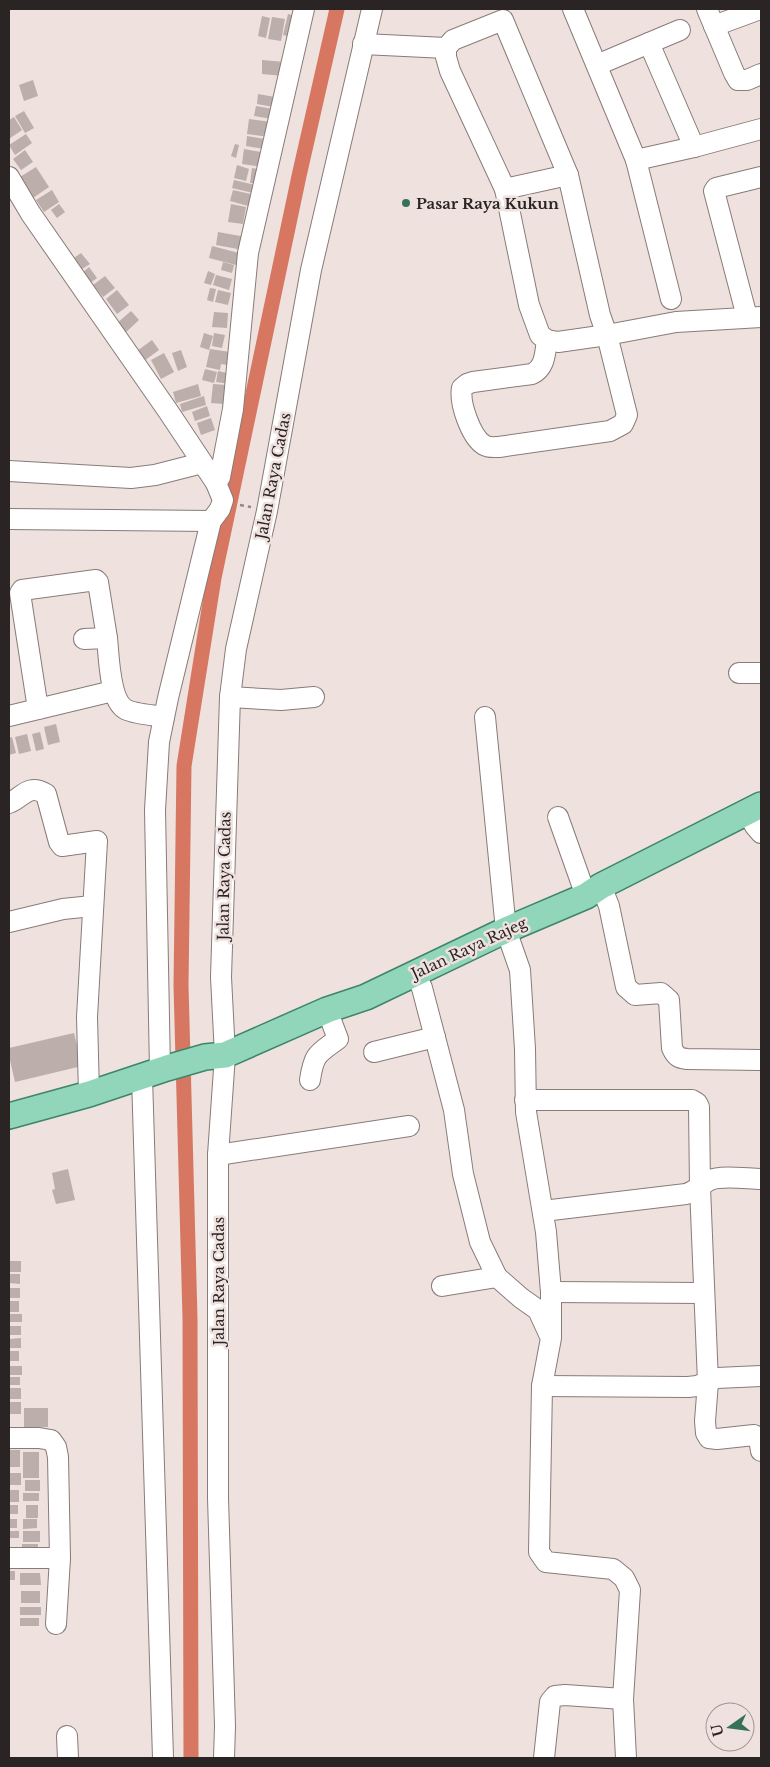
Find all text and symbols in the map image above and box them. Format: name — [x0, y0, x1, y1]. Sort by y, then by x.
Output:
place label: Pasar Raya Kukun — [416, 194, 559, 213]
marker: Pasar Raya Kukun — [400, 197, 412, 209]
street label: Jalan Raya Cadas — [251, 411, 295, 543]
street label: Jalan Raya Cadas — [213, 811, 235, 943]
street label: Jalan Raya Rajeg — [406, 912, 531, 984]
street label: Jalan Raya Cadas — [209, 1216, 228, 1347]
north arrow — [705, 1702, 755, 1752]
text: U — [707, 1721, 728, 1738]

